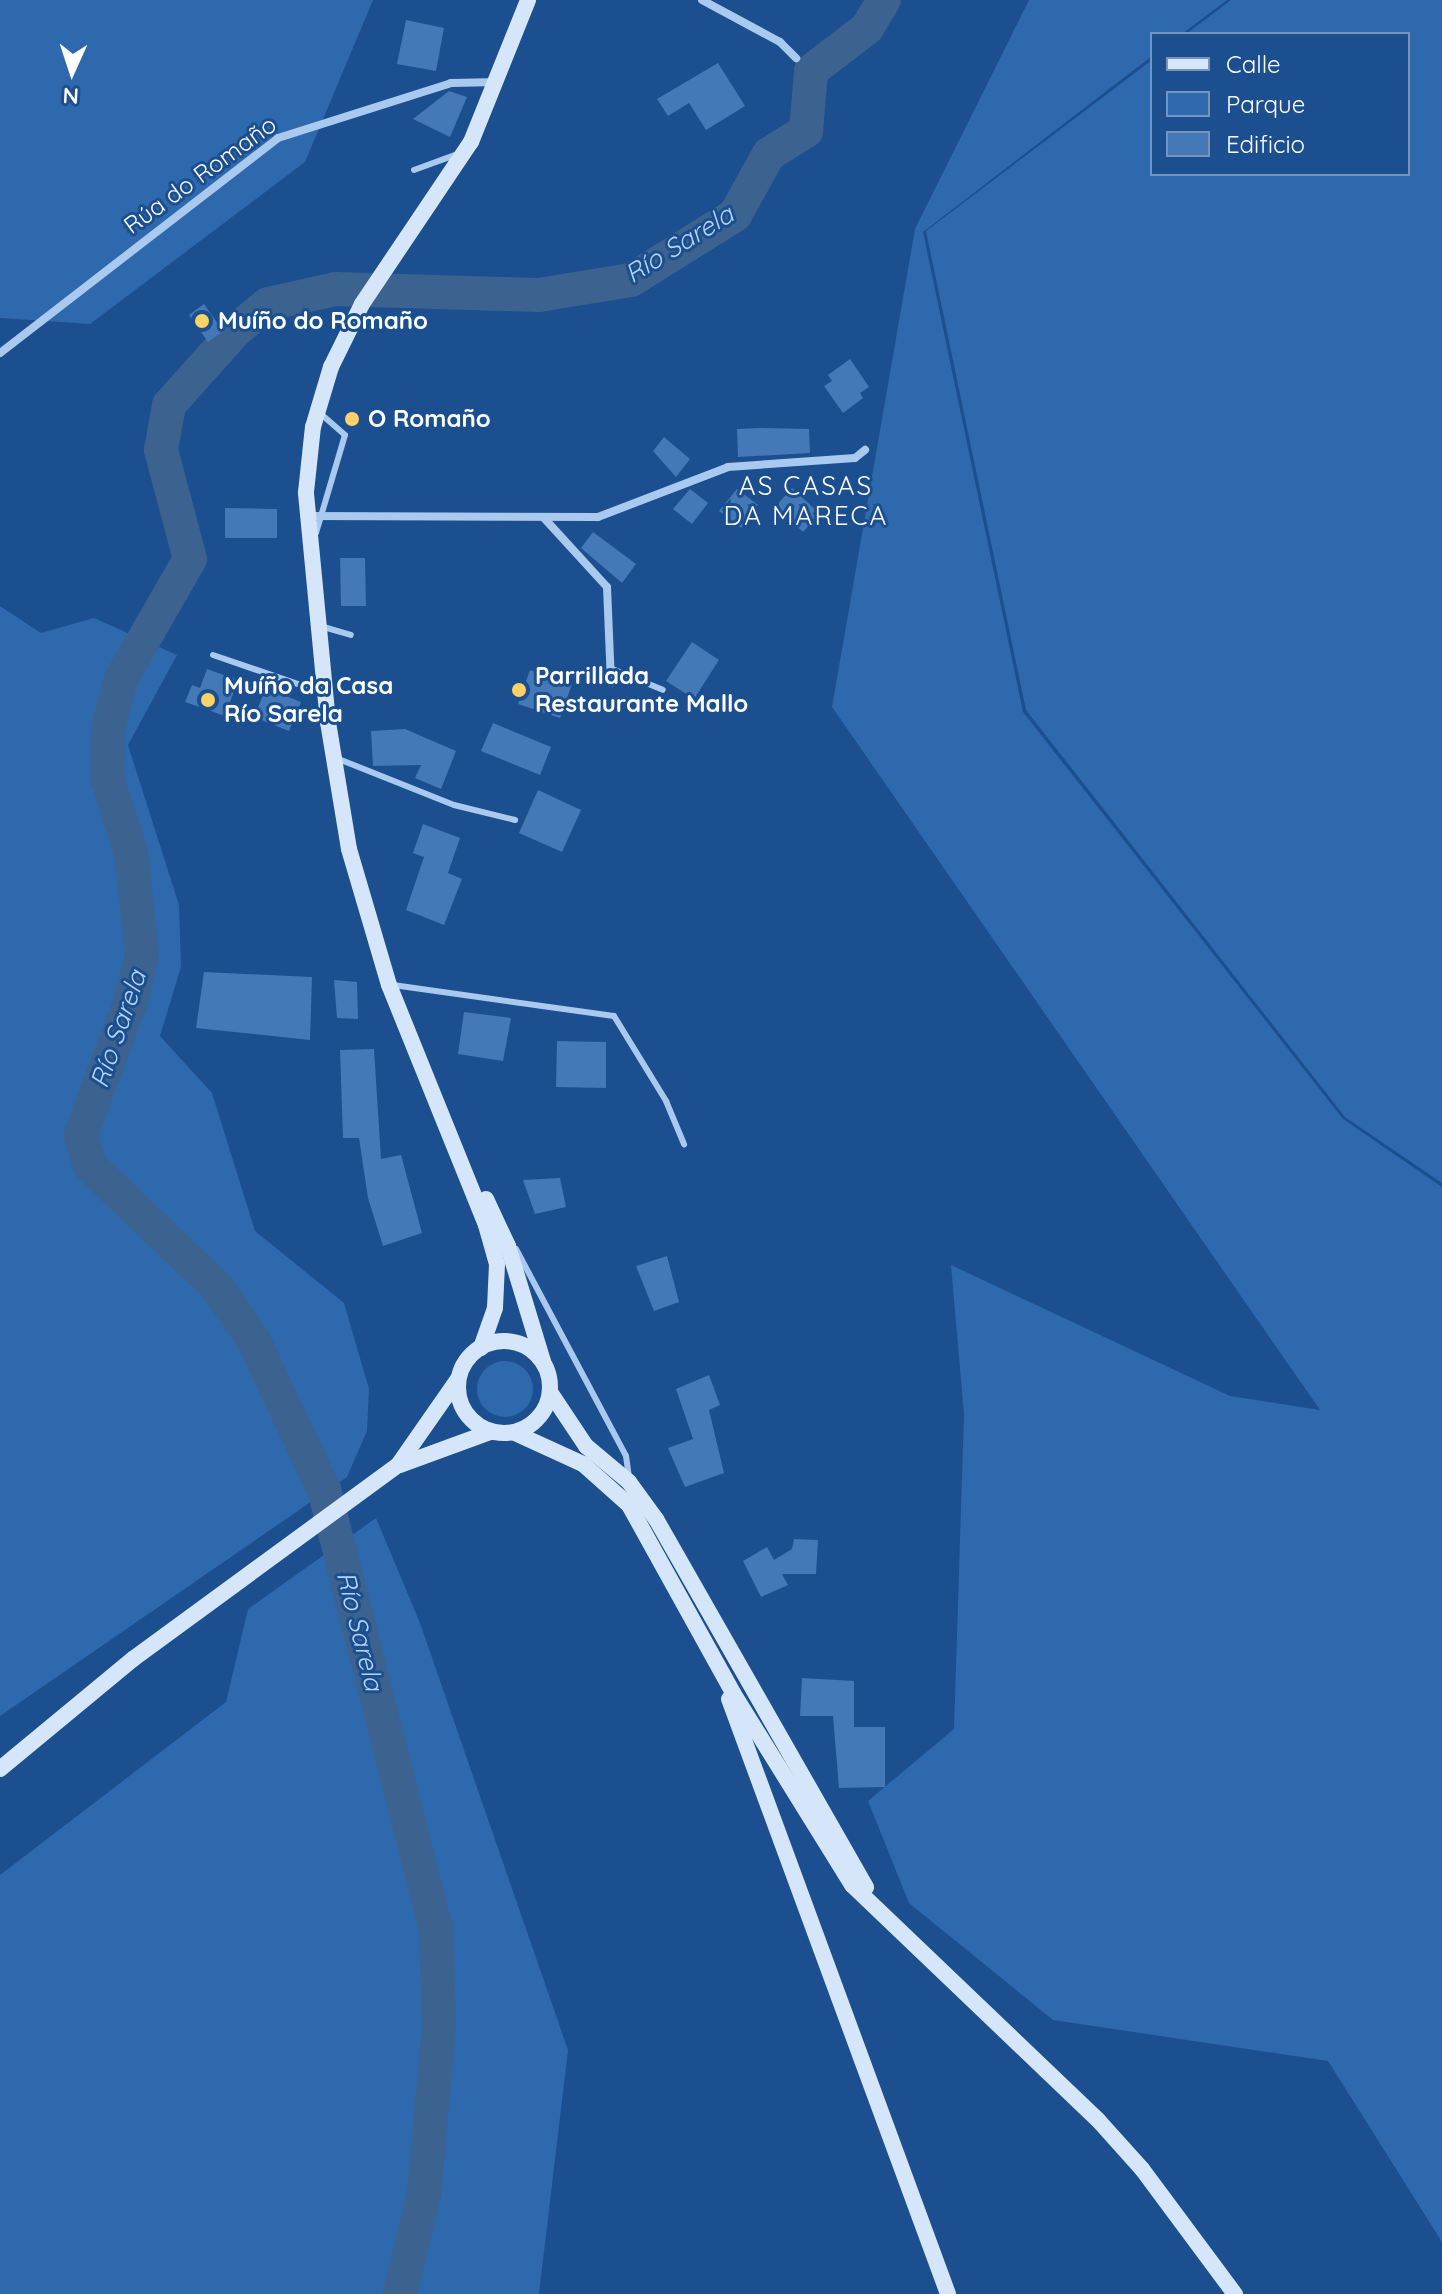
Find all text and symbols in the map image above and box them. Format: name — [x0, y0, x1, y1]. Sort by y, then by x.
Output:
north arrow — [32, 32, 112, 112]
legend — [1150, 32, 1410, 176]
text: Calle — [1226, 49, 1281, 79]
text: N — [62, 82, 80, 110]
text: Parque — [1226, 89, 1305, 119]
street label: Rúa do Romaño — [118, 110, 282, 240]
text: Edificio — [1226, 129, 1305, 159]
water label: Río Sarela — [619, 198, 739, 290]
place label: Muíño do Romaño — [218, 307, 428, 335]
marker: Muíño do Romaño — [193, 312, 211, 330]
place label: O Romaño — [368, 405, 491, 433]
marker: O Romaño — [343, 410, 361, 428]
district label: AS CASAS DA MARECA — [724, 470, 888, 532]
place label: Parrillada Restaurante Mallo — [535, 662, 748, 718]
place label: Muíño da Casa Río Sarela — [224, 672, 393, 728]
marker: Parrillada Restaurante Mallo — [510, 681, 528, 699]
marker: Muíño da Casa Río Sarela — [199, 691, 217, 709]
water label: Río Sarela — [83, 966, 153, 1092]
water label: Río Sarela — [330, 1568, 390, 1694]

